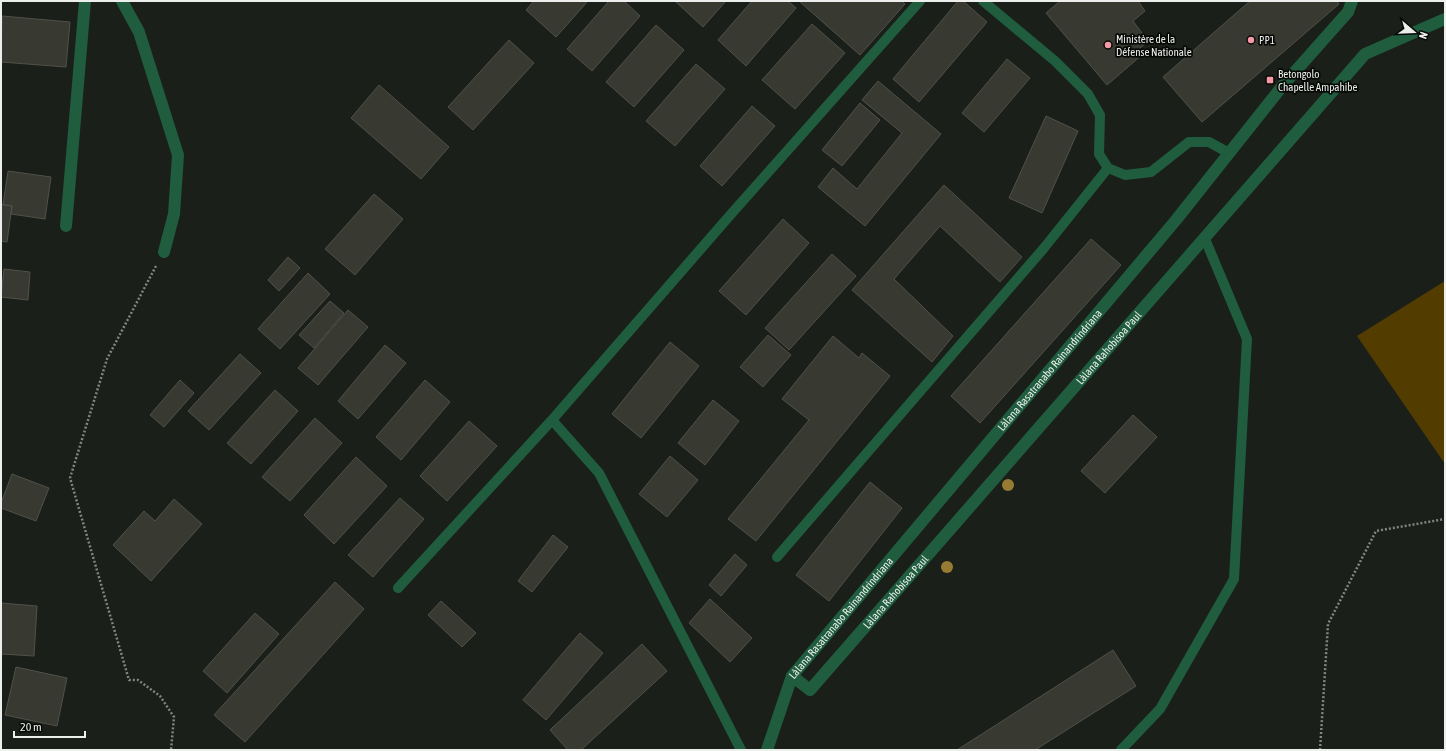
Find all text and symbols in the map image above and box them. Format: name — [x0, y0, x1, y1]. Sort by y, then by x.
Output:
north arrow — [1394, 12, 1434, 52]
text: N — [1417, 30, 1430, 40]
place label: Ministère de la Défense Nationale — [1116, 33, 1192, 58]
place label: PP1 — [1259, 34, 1275, 46]
marker: PP1 — [1246, 35, 1256, 45]
marker: Ministère de la Défense Nationale — [1103, 40, 1113, 50]
place label: Betongolo Chapelle Ampahibe — [1278, 68, 1358, 93]
marker: Betongolo Chapelle Ampahibe — [1265, 75, 1275, 85]
street label: Làlana Rasatranabo Rainandrindriana — [995, 307, 1104, 433]
street label: Làlana Rahobisoa Paul — [1074, 309, 1144, 387]
street label: Làlana Rahobisoa Paul — [861, 553, 931, 631]
street label: Làlana Rasatranabo Rainandrindriana — [786, 555, 895, 681]
scale bar — [14, 713, 85, 739]
text: 20 m — [20, 720, 42, 734]

